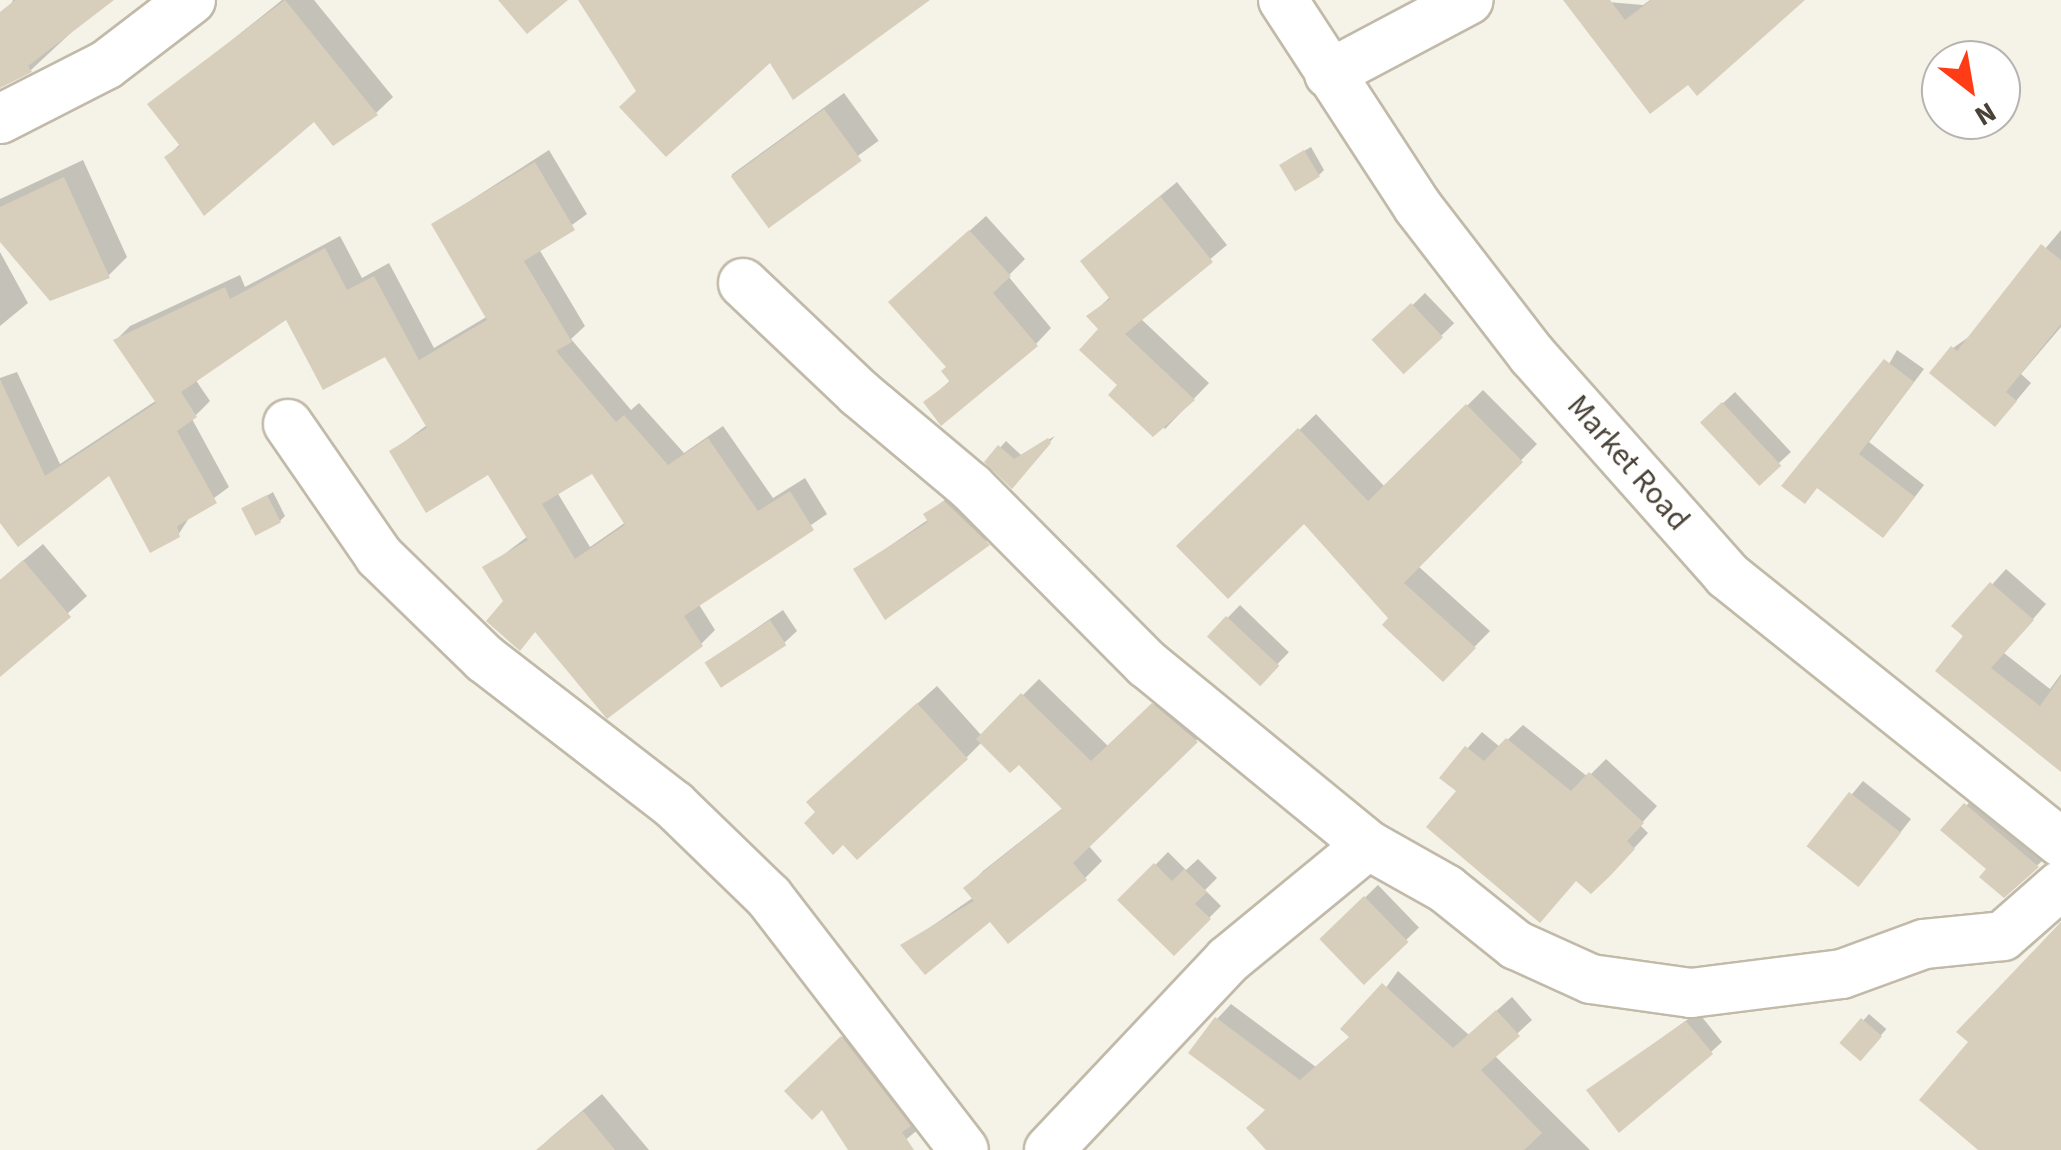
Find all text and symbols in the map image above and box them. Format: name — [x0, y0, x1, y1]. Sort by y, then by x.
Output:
north arrow — [1921, 40, 2021, 140]
text: N — [1967, 92, 2004, 136]
street label: Market Road — [1559, 387, 1697, 539]

